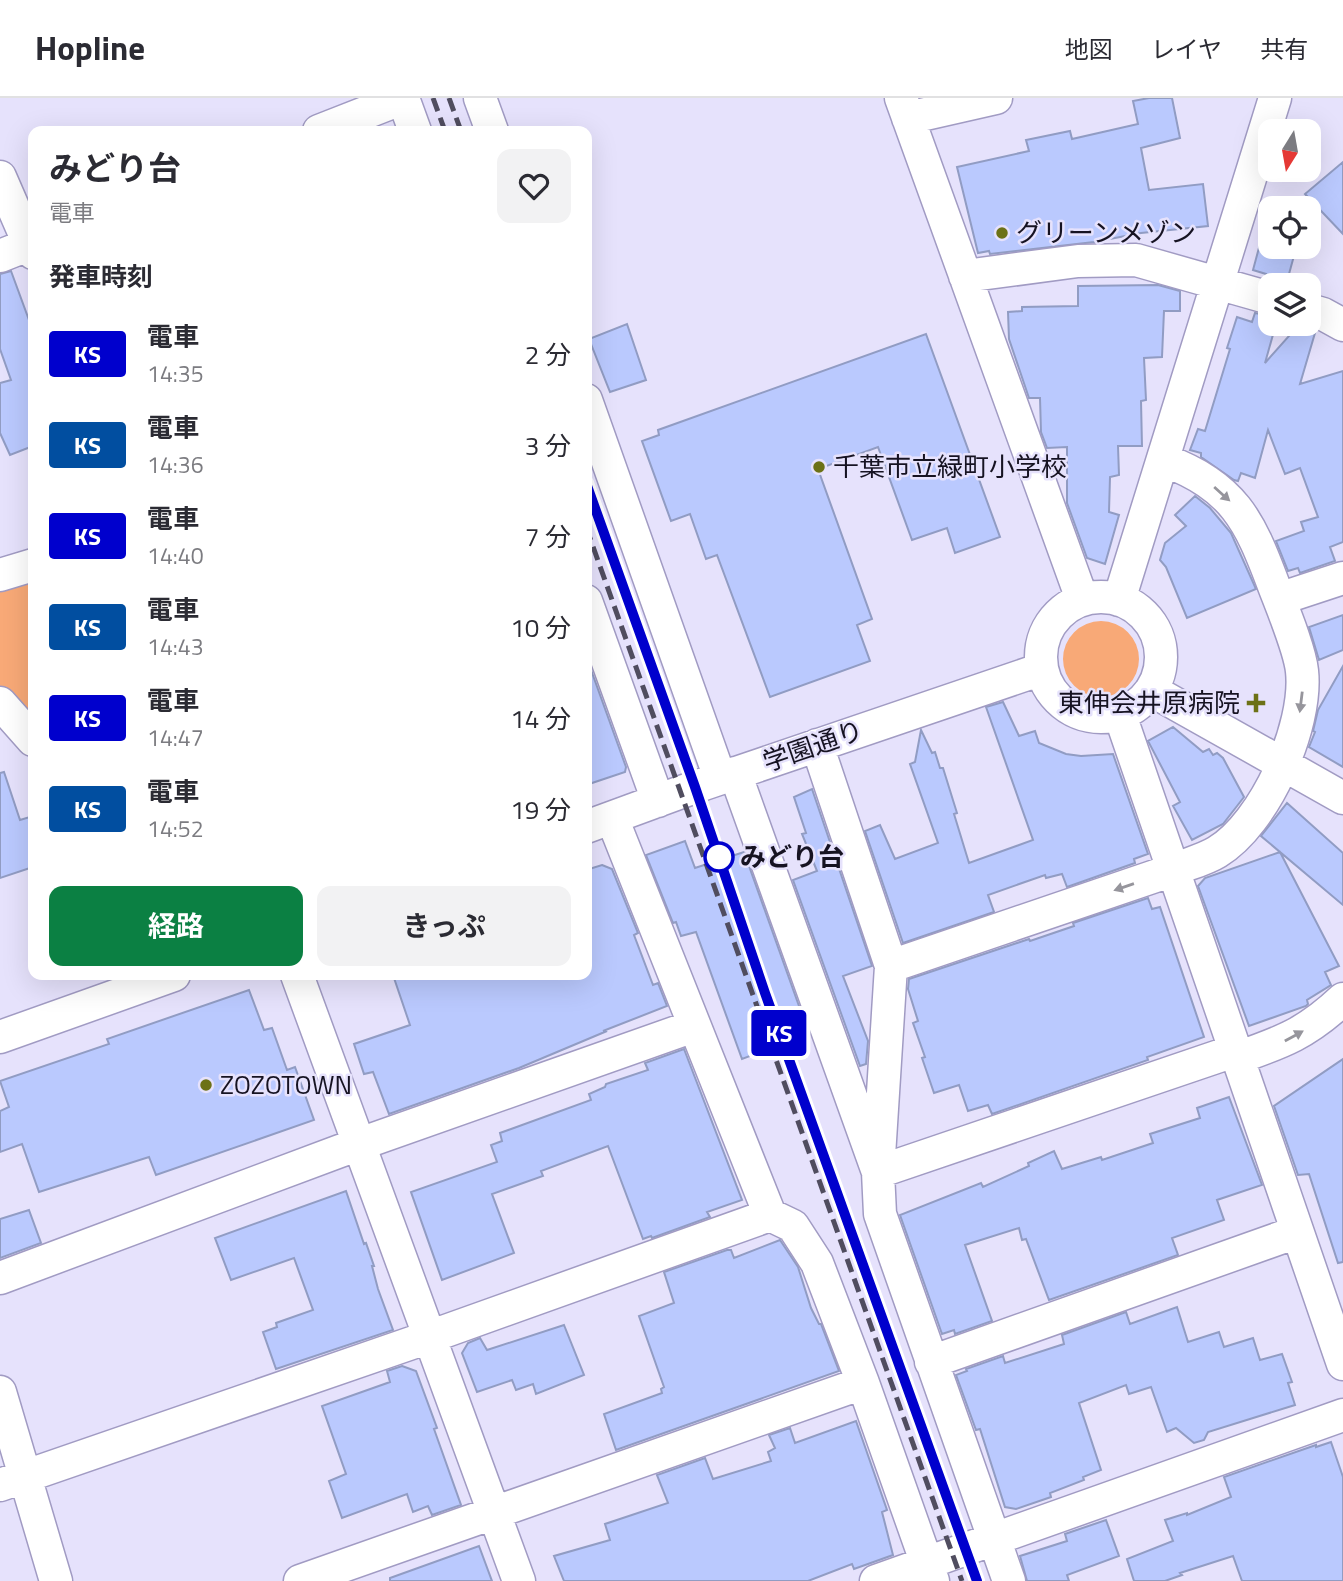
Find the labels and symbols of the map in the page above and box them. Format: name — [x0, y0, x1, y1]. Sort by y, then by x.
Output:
north arrow — [1258, 119, 1321, 182]
place label: グリーンメゾン — [1016, 213, 1196, 252]
marker: グリーンメゾン — [994, 225, 1010, 241]
place label: 千葉市立緑町小学校 — [833, 447, 1067, 486]
marker: 千葉市立緑町小学校 — [811, 459, 827, 475]
one-way arrow — [1213, 486, 1231, 502]
place label: 東伸会井原病院 — [1058, 683, 1240, 722]
one-way arrow — [1296, 691, 1307, 713]
marker: 東伸会井原病院 — [1246, 693, 1266, 713]
street label: 学園通り — [757, 710, 868, 781]
place label: みどり台 — [740, 837, 844, 876]
marker: みどり台 — [704, 842, 734, 872]
one-way arrow — [1113, 882, 1134, 893]
line badge: KS — [748, 1010, 810, 1056]
one-way arrow — [1284, 1030, 1304, 1042]
place label: ZOZOTOWN — [220, 1065, 352, 1104]
marker: ZOZOTOWN — [198, 1077, 214, 1093]

